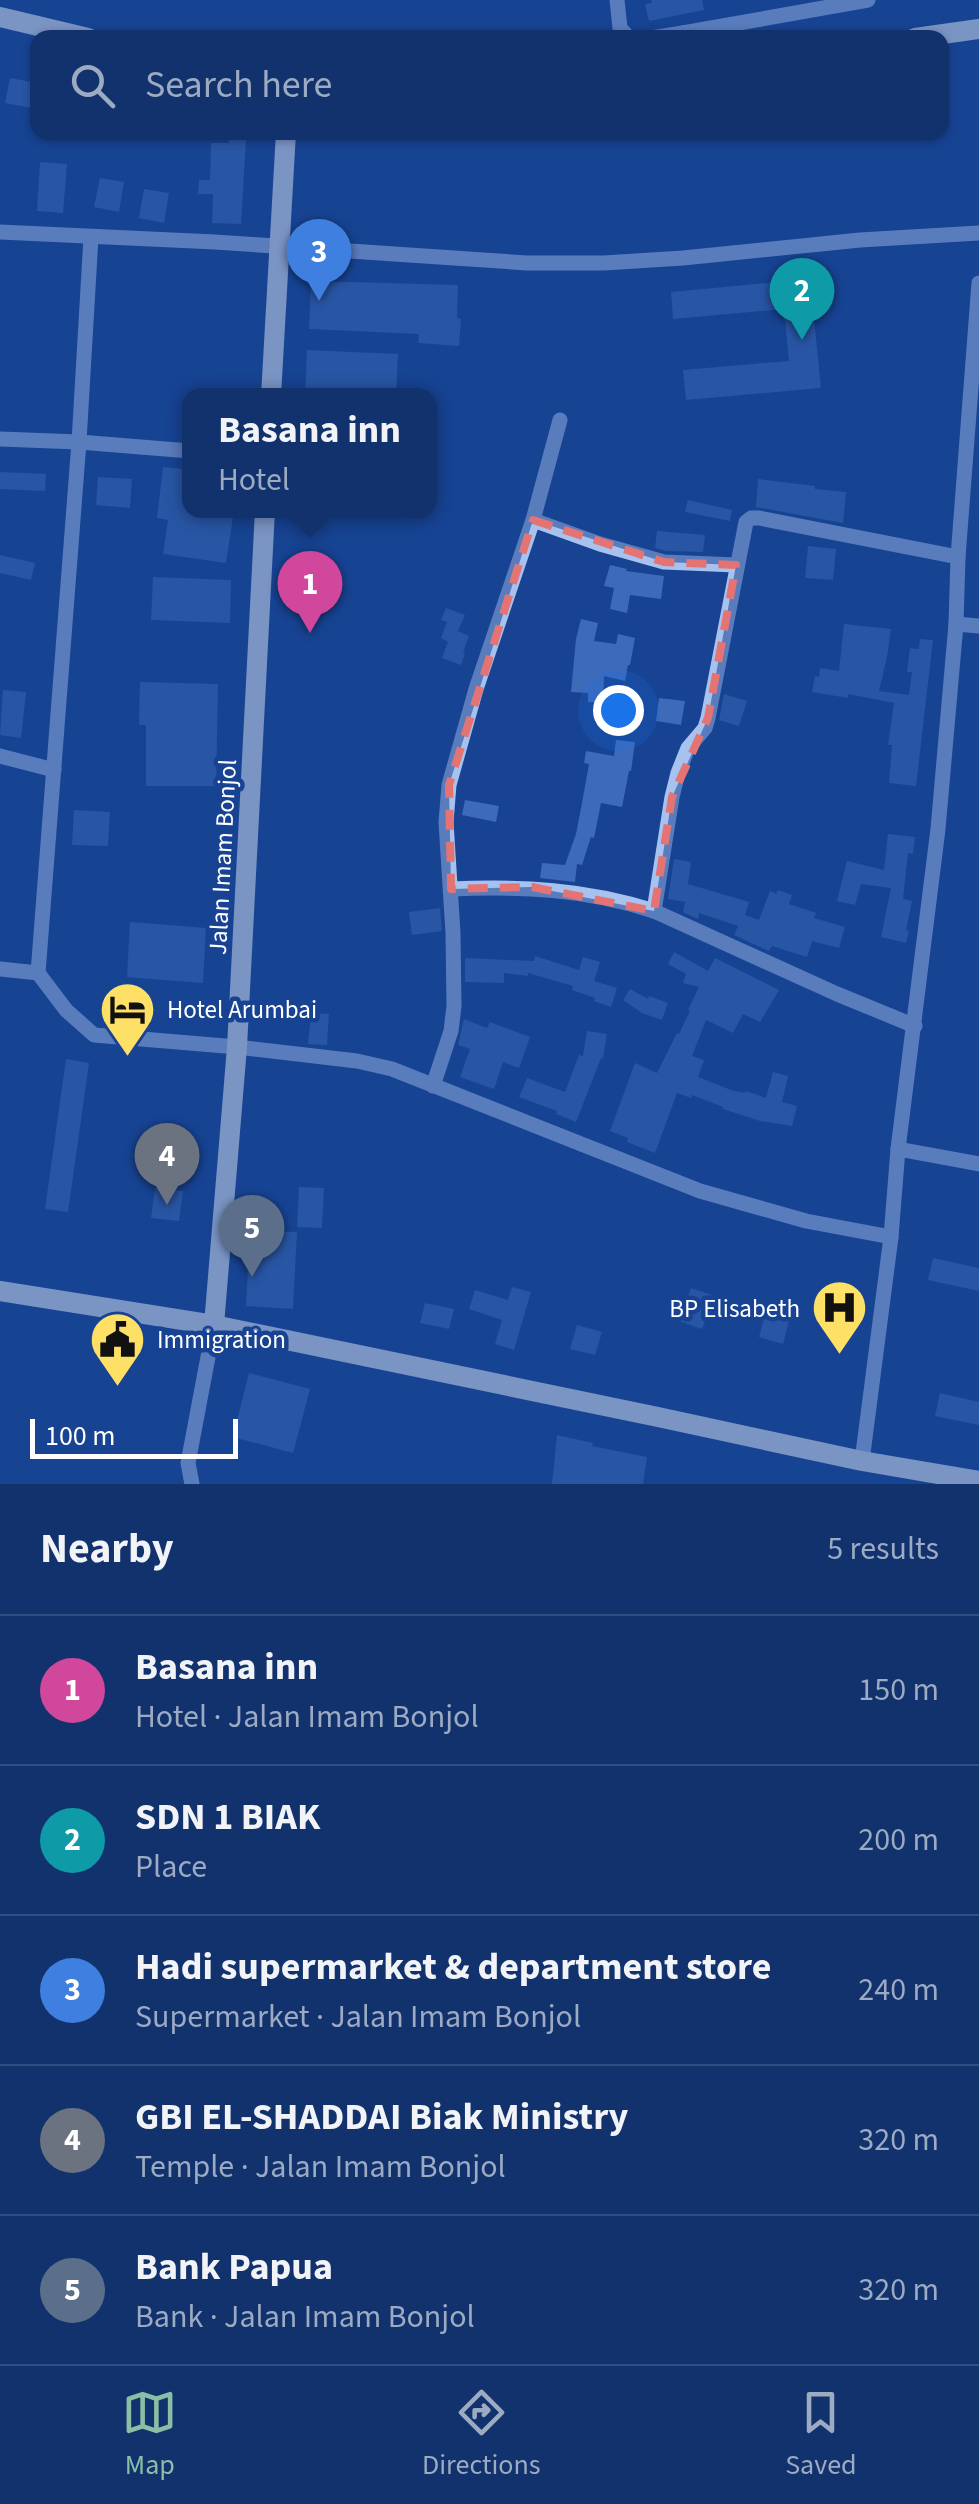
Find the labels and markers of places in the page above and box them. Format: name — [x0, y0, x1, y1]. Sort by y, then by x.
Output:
pin: 3 — [286, 218, 352, 301]
pin: 2 — [770, 258, 834, 340]
pin: 1 — [278, 550, 342, 633]
hotel icon: Hotel Arumbai — [98, 979, 158, 1058]
place label: Hotel Arumbai — [167, 992, 317, 1028]
pin: 4 — [134, 1122, 200, 1205]
pin: 5 — [220, 1194, 284, 1277]
hospital icon: BP Elisabeth — [809, 1278, 869, 1357]
place label: BP Elisabeth — [669, 1291, 800, 1327]
public building icon: Immigration — [88, 1309, 148, 1388]
place label: Immigration — [157, 1322, 286, 1358]

